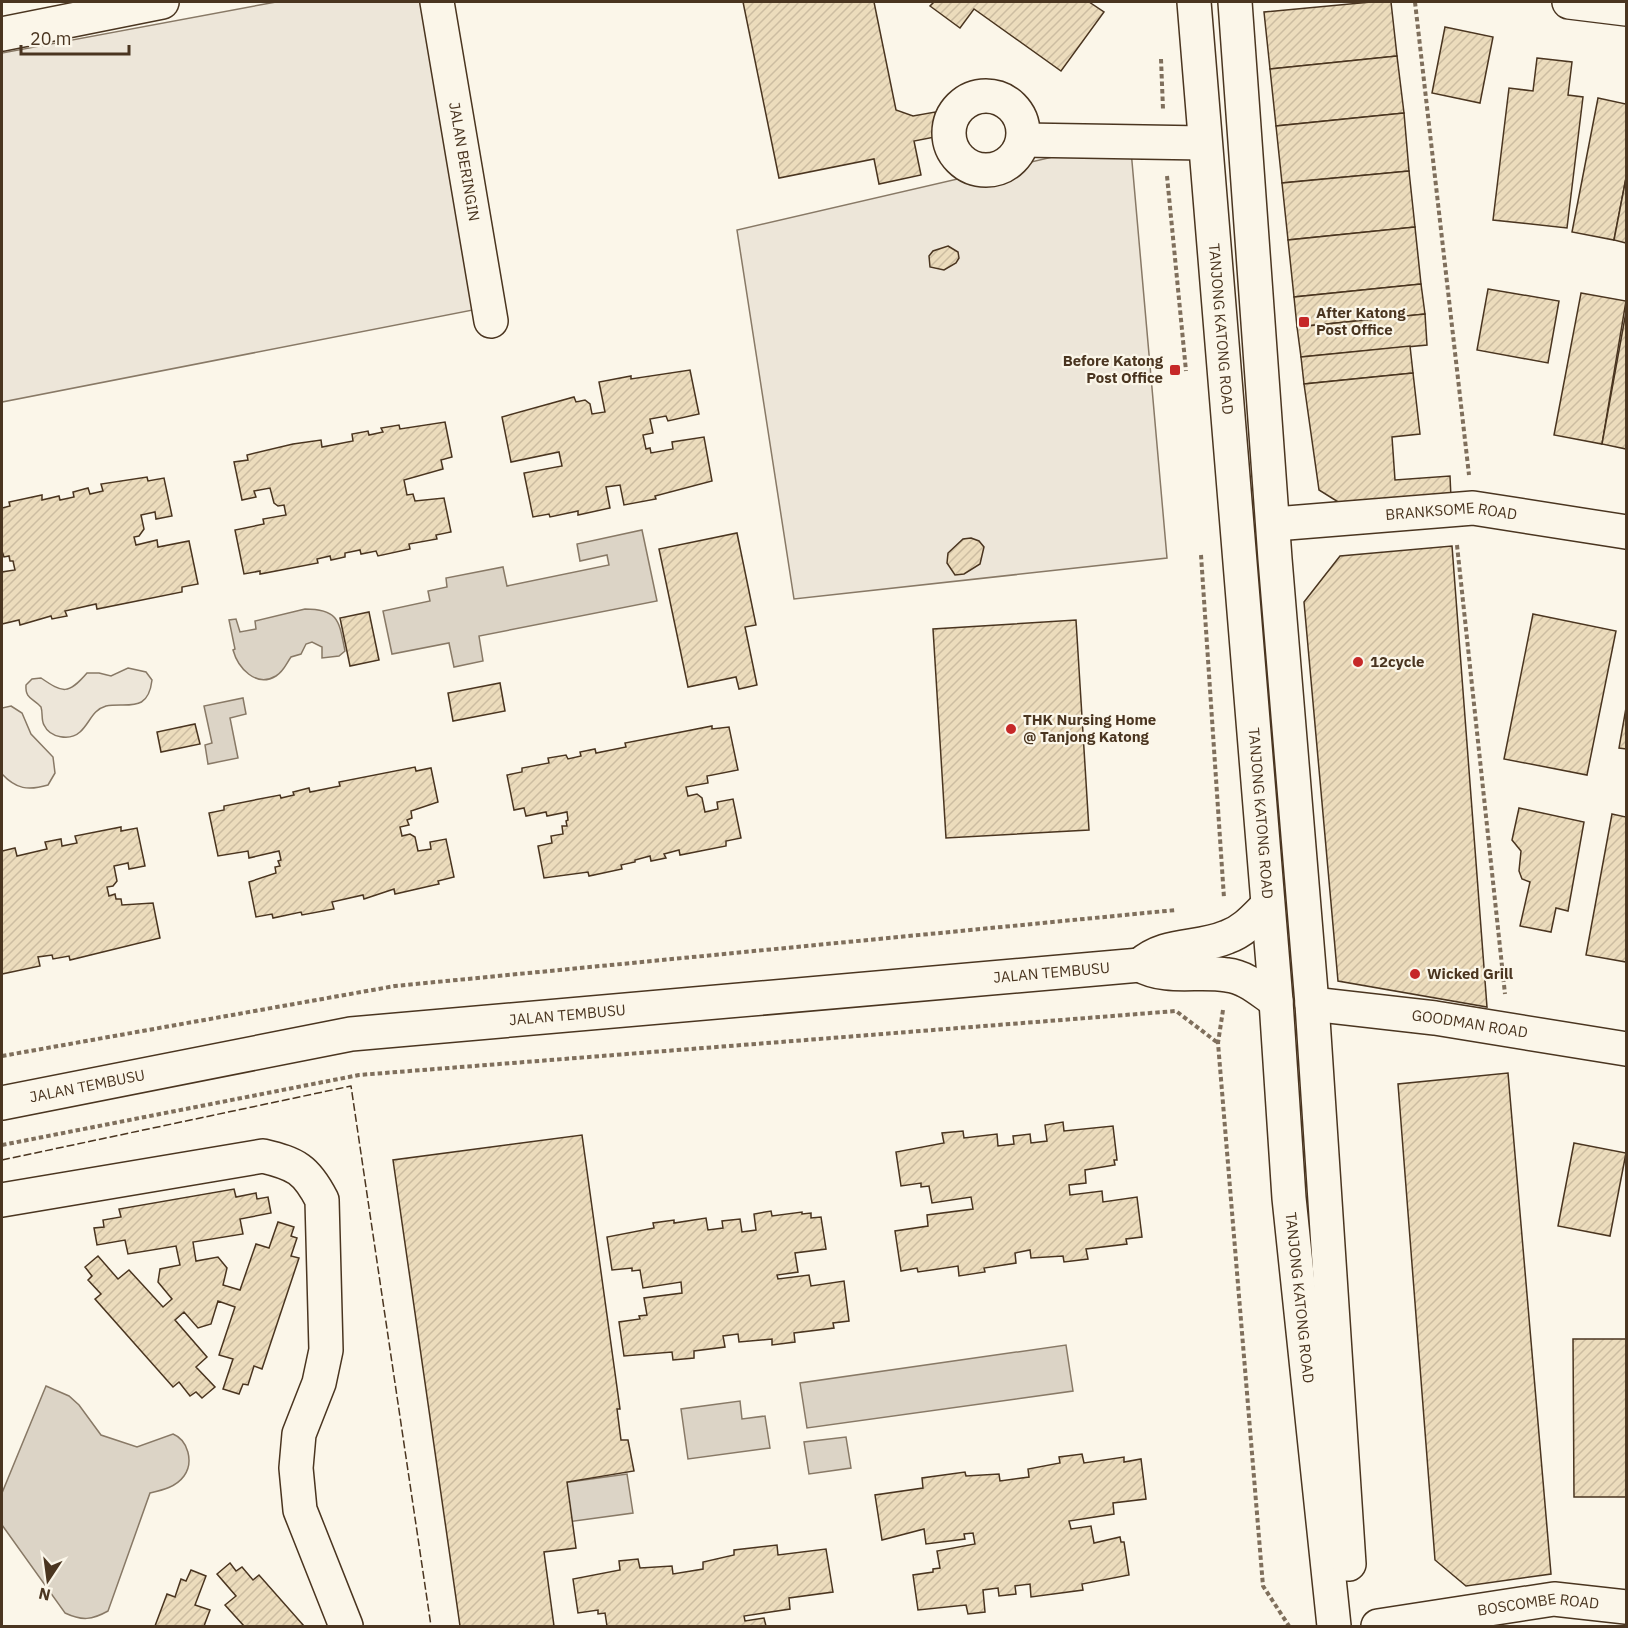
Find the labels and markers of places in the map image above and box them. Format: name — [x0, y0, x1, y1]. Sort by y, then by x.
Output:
place label: After Katong Post Office — [1316, 303, 1406, 339]
marker: After Katong Post Office — [1297, 315, 1311, 329]
place label: Before Katong Post Office — [1063, 351, 1164, 387]
marker: Before Katong Post Office — [1168, 363, 1182, 377]
place label: 12cycle — [1370, 652, 1424, 671]
marker: 12cycle — [1351, 655, 1365, 669]
place label: THK Nursing Home @ Tanjong Katong — [1023, 710, 1156, 746]
marker: THK Nursing Home @ Tanjong Katong — [1004, 722, 1018, 736]
place label: Wicked Grill — [1427, 964, 1514, 983]
marker: Wicked Grill — [1408, 967, 1422, 981]

